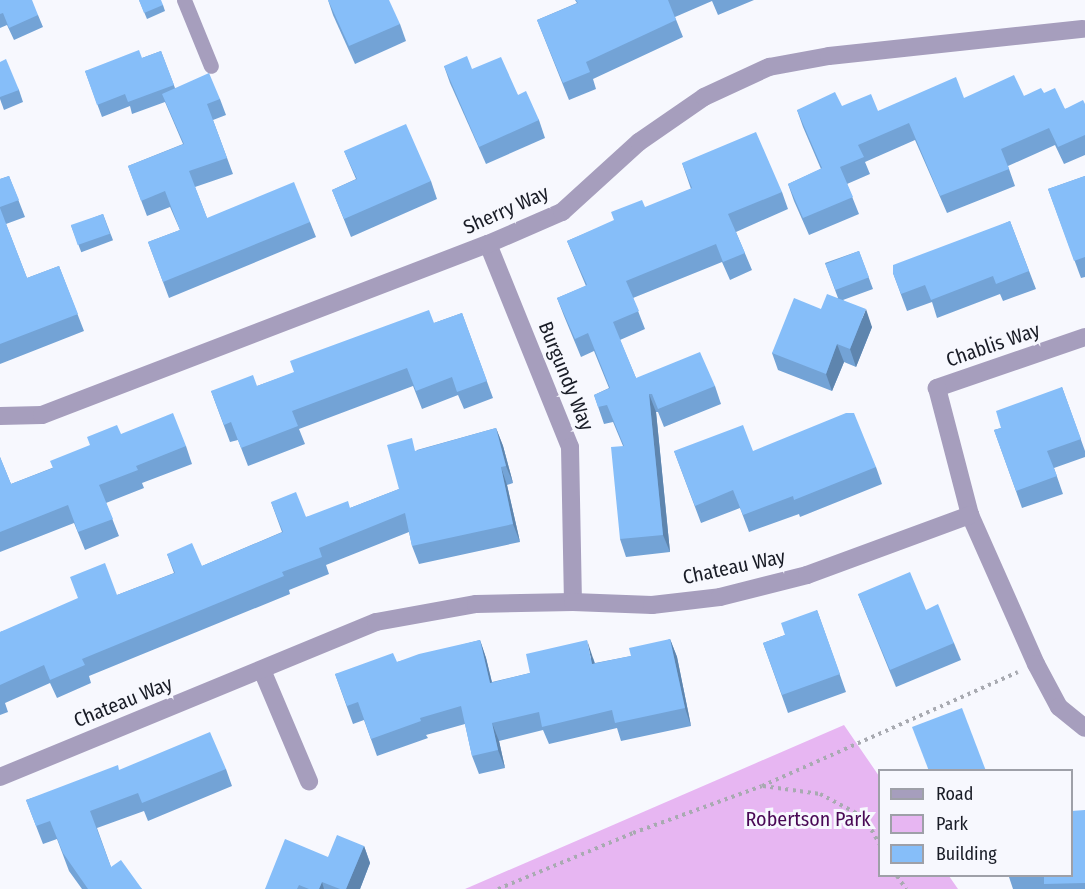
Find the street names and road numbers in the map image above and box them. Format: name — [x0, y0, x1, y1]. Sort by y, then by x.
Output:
street label: Sherry Way — [460, 181, 552, 239]
street label: Burgundy Way — [533, 318, 599, 434]
street label: Chablis Way — [943, 318, 1043, 372]
street label: Chateau Way — [681, 544, 787, 590]
street label: Chateau Way — [70, 671, 176, 733]

